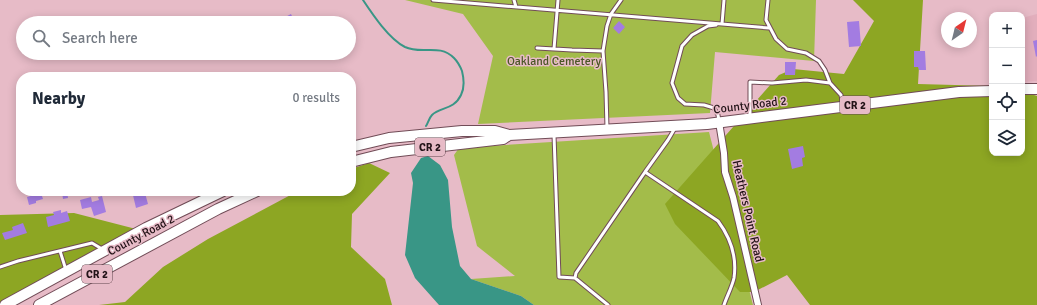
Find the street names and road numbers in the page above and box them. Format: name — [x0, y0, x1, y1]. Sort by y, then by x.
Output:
street label: County Road 2 — [713, 94, 788, 117]
road number: CR 2 — [840, 96, 870, 114]
road number: CR 2 — [415, 138, 445, 156]
street label: Heathers Point Road — [728, 159, 767, 264]
street label: County Road 2 — [105, 211, 177, 259]
road number: CR 2 — [82, 265, 112, 283]

